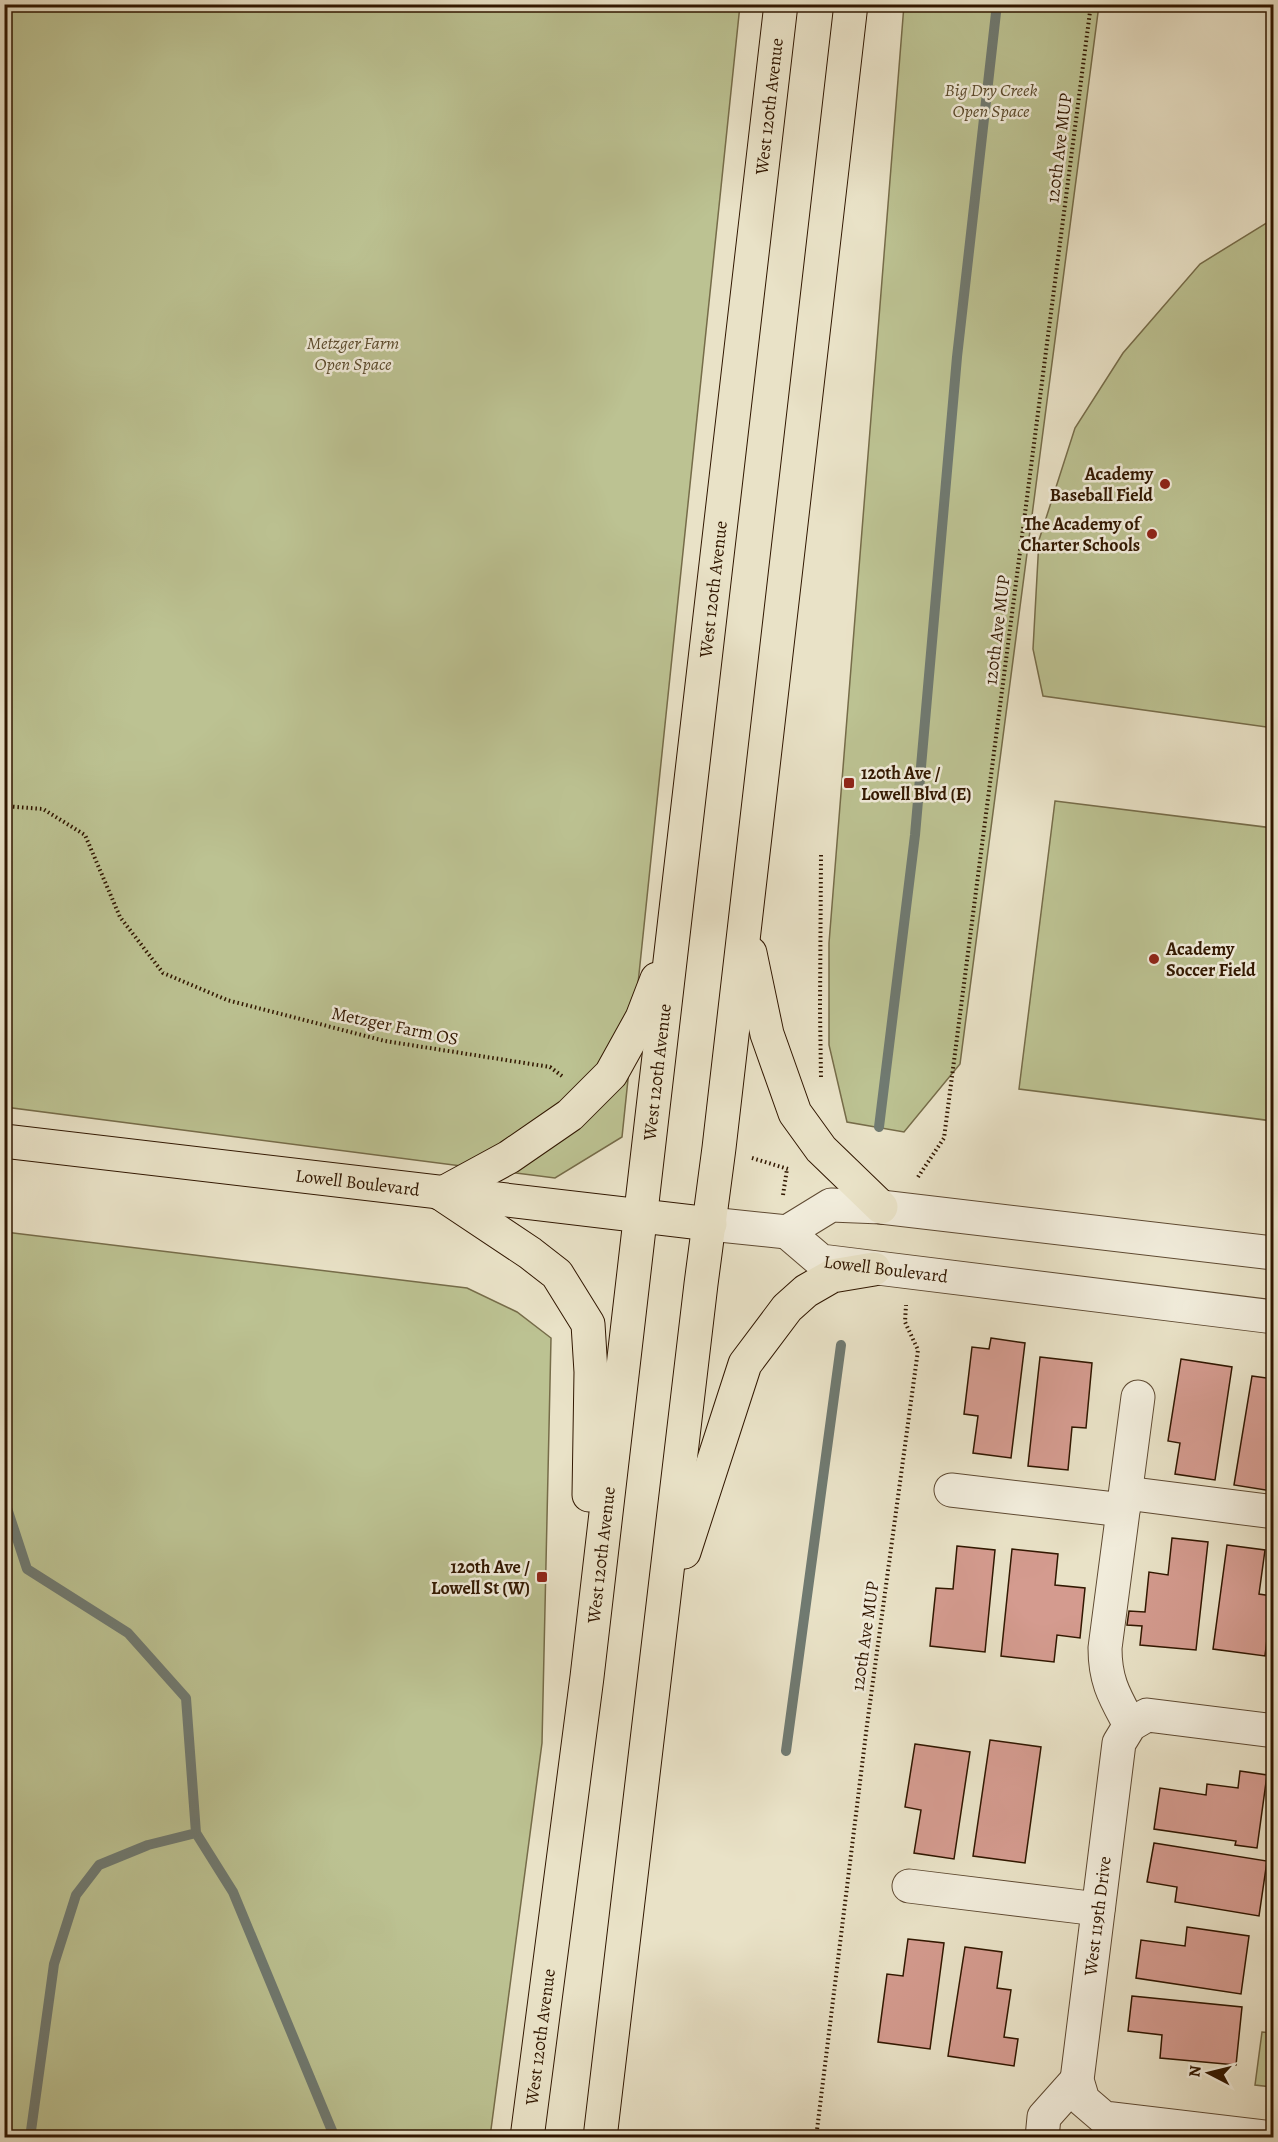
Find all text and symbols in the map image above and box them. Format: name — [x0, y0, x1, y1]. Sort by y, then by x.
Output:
street label: West 120th Avenue — [749, 37, 789, 177]
park label: Big Dry Creek Open Space — [945, 78, 1037, 123]
street label: 120th Ave MUP — [1040, 92, 1078, 204]
park label: Metzger Farm Open Space — [307, 331, 399, 376]
place label: Academy Baseball Field — [1050, 462, 1154, 507]
marker: Academy Baseball Field — [1158, 477, 1172, 491]
place label: The Academy of Charter Schools — [1021, 512, 1143, 557]
street label: West 120th Avenue — [693, 520, 733, 660]
marker: The Academy of Charter Schools — [1145, 527, 1159, 541]
street label: 120th Ave MUP — [978, 574, 1016, 686]
place label: 120th Ave / Lowell Blvd (E) — [861, 761, 972, 806]
marker: 120th Ave / Lowell Blvd (E) — [842, 776, 856, 790]
place label: Academy Soccer Field — [1165, 937, 1256, 982]
marker: Academy Soccer Field — [1147, 952, 1161, 966]
street label: Metzger Farm OS — [329, 1001, 461, 1051]
street label: West 120th Avenue — [637, 1002, 677, 1143]
street label: Lowell Boulevard — [294, 1163, 421, 1202]
street label: Lowell Boulevard — [822, 1249, 950, 1289]
street label: West 120th Avenue — [581, 1485, 621, 1625]
place label: 120th Ave / Lowell St (W) — [431, 1555, 530, 1600]
marker: 120th Ave / Lowell St (W) — [535, 1570, 549, 1584]
street label: 120th Ave MUP — [845, 1580, 885, 1692]
street label: West 119th Drive — [1078, 1855, 1117, 1978]
street label: West 120th Avenue — [519, 1967, 561, 2108]
north arrow — [1179, 2043, 1239, 2103]
text: N — [1183, 2064, 1207, 2078]

